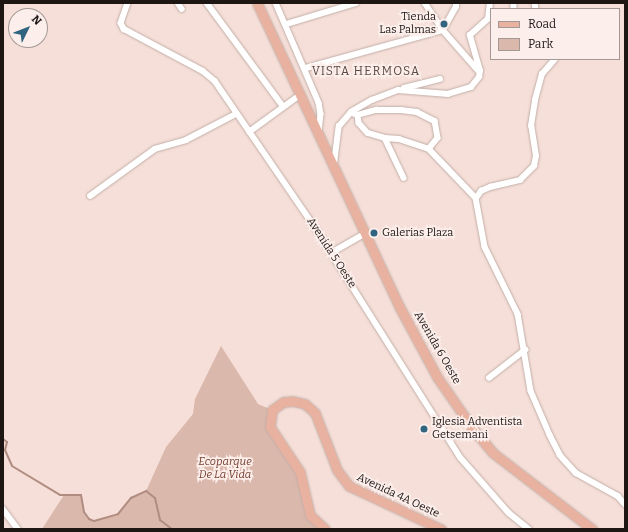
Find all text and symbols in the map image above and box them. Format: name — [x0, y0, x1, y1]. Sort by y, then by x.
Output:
north arrow — [8, 8, 48, 48]
legend — [490, 8, 620, 60]
place label: Tienda Las Palmas — [379, 11, 436, 37]
text: N — [29, 13, 44, 28]
text: Road — [528, 17, 556, 31]
marker: Tienda Las Palmas — [439, 19, 449, 29]
text: Park — [528, 37, 553, 51]
district label: VISTA HERMOSA — [312, 65, 420, 79]
street label: Avenida 5 Oeste — [303, 215, 359, 291]
place label: Galerias Plaza — [382, 226, 453, 240]
marker: Galerias Plaza — [369, 228, 379, 238]
street label: Avenida 6 Oeste — [411, 309, 463, 387]
place label: Iglesia Adventista Getsemani — [432, 416, 522, 442]
marker: Iglesia Adventista Getsemani — [419, 424, 429, 434]
park label: Ecoparque De La Vida — [198, 456, 252, 482]
street label: Avenida 4A Oeste — [355, 471, 441, 521]

